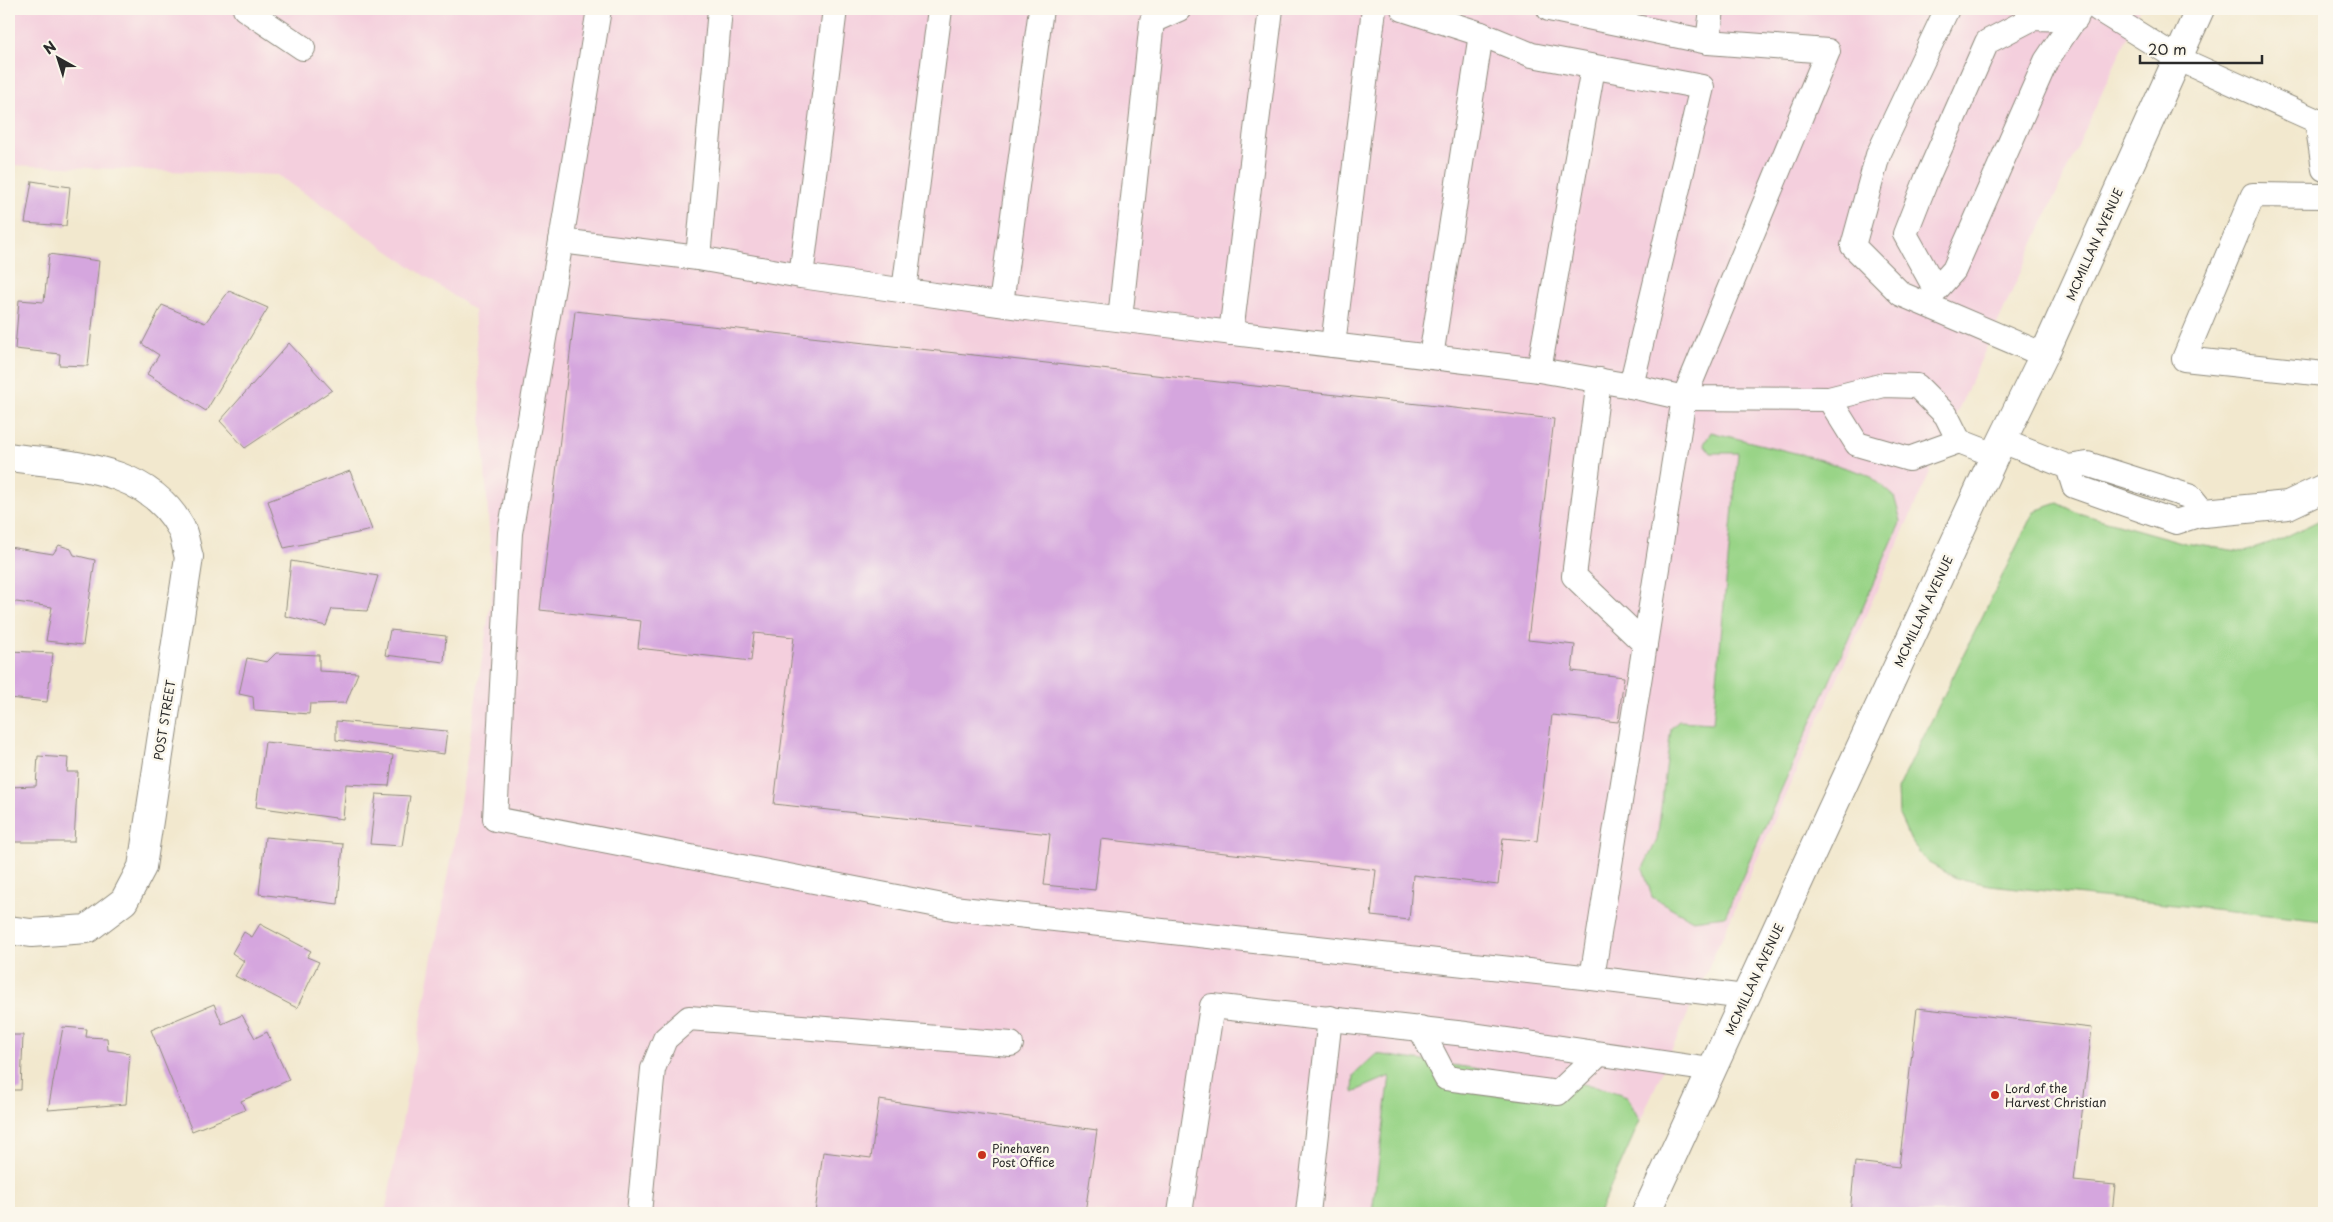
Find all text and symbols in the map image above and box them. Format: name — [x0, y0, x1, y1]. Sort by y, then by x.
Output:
north arrow — [32, 32, 82, 82]
scale bar — [2140, 32, 2263, 64]
text: N — [39, 36, 60, 59]
text: 20 m — [2148, 37, 2187, 60]
street label: MCMILLAN AVENUE — [2061, 185, 2127, 303]
street label: MCMILLAN AVENUE — [1889, 552, 1957, 670]
street label: POST STREET — [149, 678, 179, 761]
street label: MCMILLAN AVENUE — [1720, 920, 1788, 1038]
place label: Lord of the Harvest Christian — [2005, 1079, 2106, 1111]
marker: Lord of the Harvest Christian — [1989, 1089, 2001, 1101]
place label: Pinehaven Post Office — [992, 1139, 1055, 1171]
marker: Pinehaven Post Office — [976, 1149, 988, 1161]

